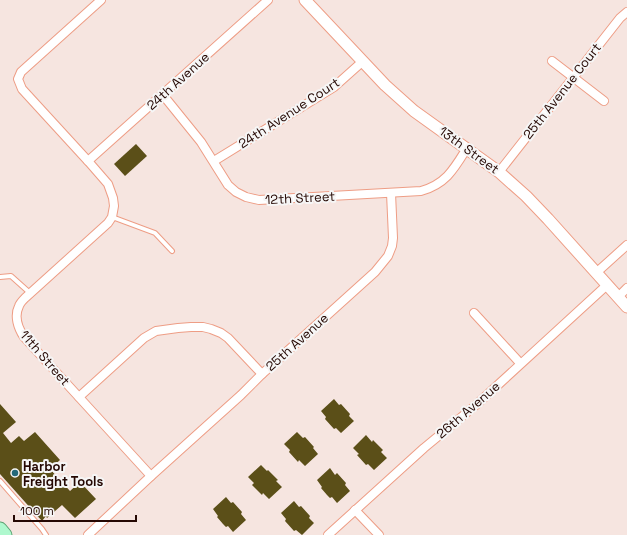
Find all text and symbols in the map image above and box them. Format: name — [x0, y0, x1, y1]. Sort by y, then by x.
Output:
street label: 25th Avenue Court — [519, 40, 605, 142]
street label: 24th Avenue — [143, 48, 213, 114]
street label: 24th Avenue Court — [235, 74, 343, 152]
street label: 13th Street — [436, 122, 502, 178]
street label: 12th Street — [264, 188, 336, 208]
street label: 25th Avenue — [262, 309, 332, 375]
street label: 11th Street — [16, 327, 74, 389]
street label: 26th Avenue — [433, 378, 503, 442]
place label: Harbor Freight Tools — [23, 458, 104, 490]
marker: Harbor Freight Tools — [10, 468, 20, 478]
scale bar — [14, 497, 136, 523]
text: 100 m — [20, 503, 54, 519]

